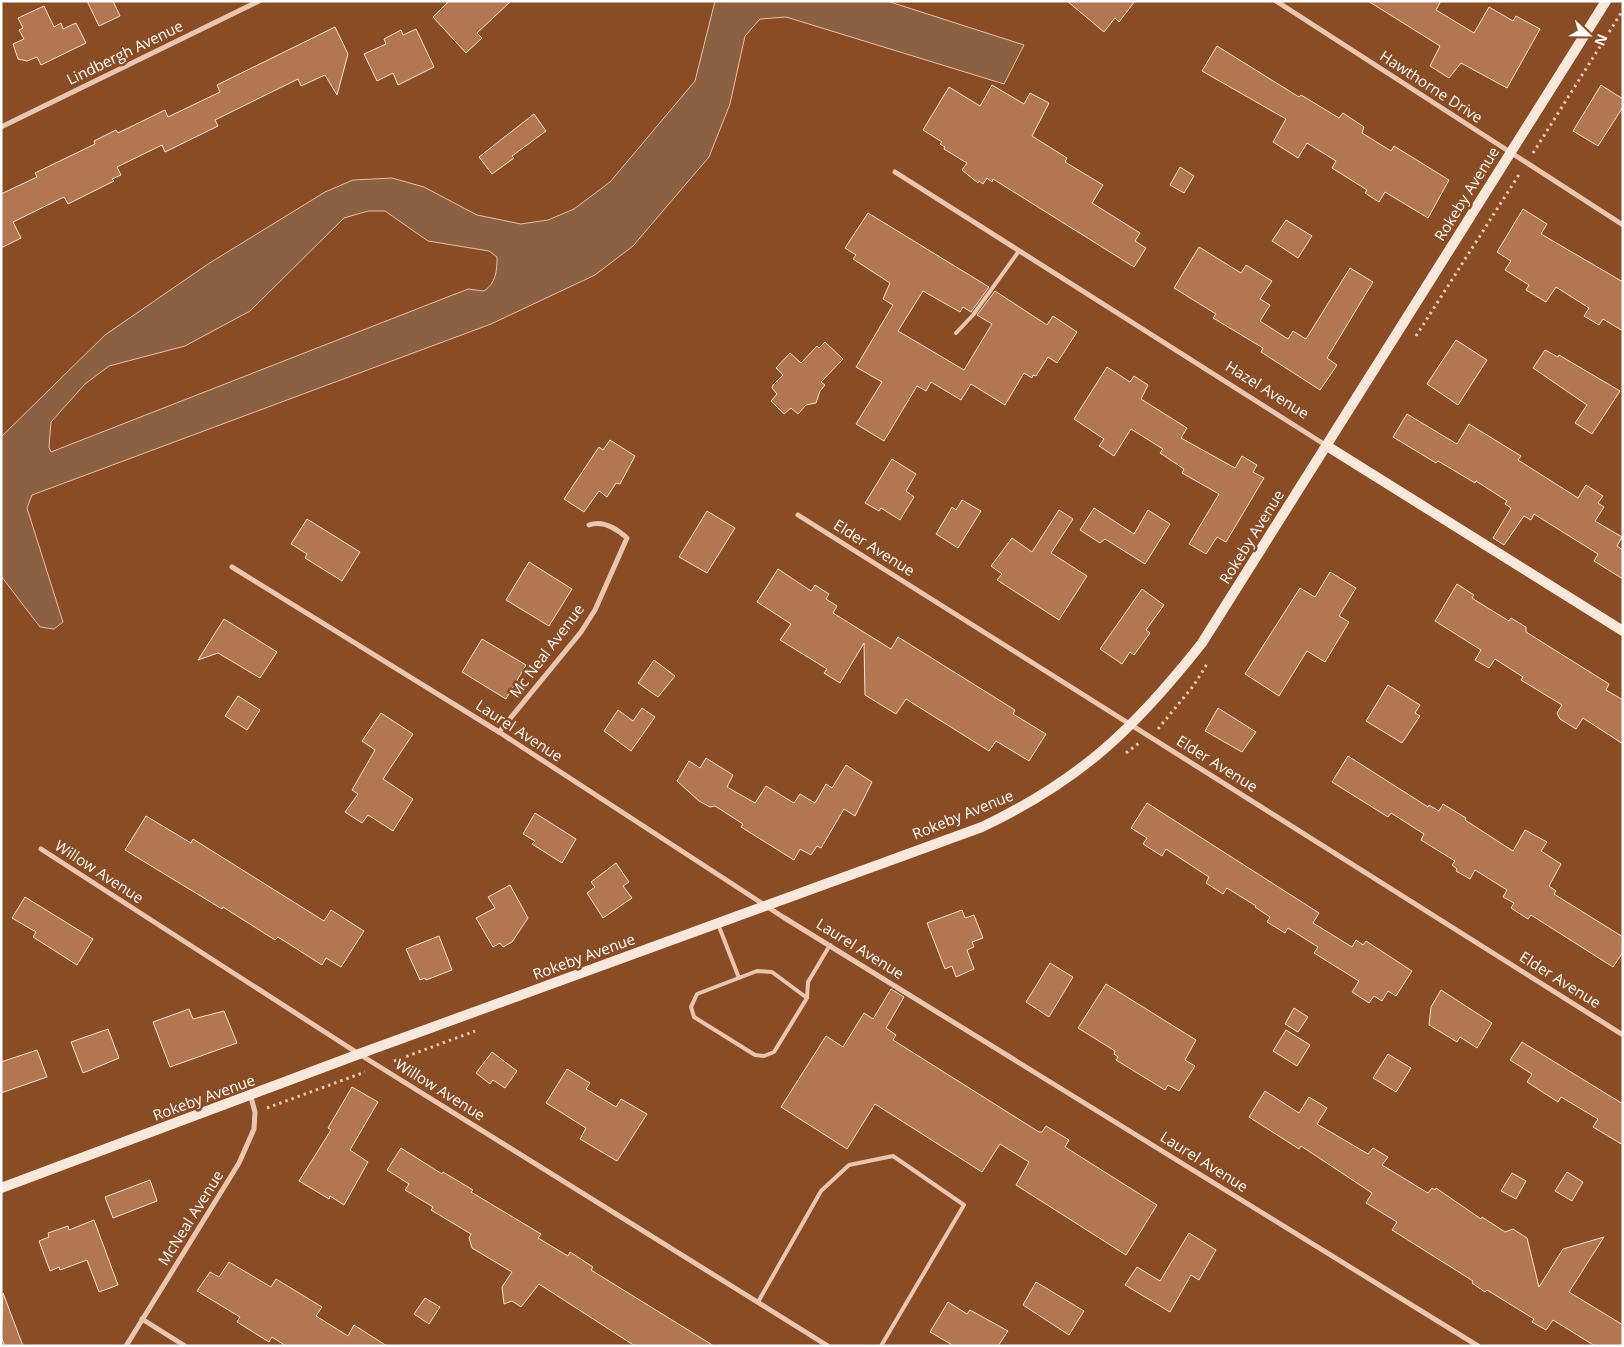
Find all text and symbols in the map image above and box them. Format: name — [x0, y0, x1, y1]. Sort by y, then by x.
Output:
north arrow — [1564, 10, 1614, 60]
street label: Lindbergh Avenue — [63, 15, 186, 89]
text: N — [1591, 31, 1612, 49]
street label: Hawthorne Drive — [1376, 45, 1487, 127]
street label: Rokeby Avenue — [1429, 143, 1503, 244]
street label: Hazel Avenue — [1222, 356, 1313, 423]
street label: Rokeby Avenue — [1214, 486, 1288, 587]
street label: Elder Avenue — [830, 514, 919, 580]
street label: Mc Neal Avenue — [504, 599, 588, 701]
street label: Laurel Avenue — [472, 695, 567, 766]
street label: Elder Avenue — [1173, 730, 1262, 796]
street label: Rokeby Avenue — [909, 785, 1016, 843]
street label: Willow Avenue — [51, 835, 148, 907]
street label: Laurel Avenue — [813, 913, 908, 983]
street label: Rokeby Avenue — [530, 928, 638, 984]
street label: Elder Avenue — [1516, 946, 1605, 1012]
street label: Willow Avenue — [392, 1054, 489, 1125]
street label: Rokeby Avenue — [150, 1069, 258, 1125]
street label: Laurel Avenue — [1157, 1126, 1252, 1196]
street label: McNeal Avenue — [153, 1166, 227, 1269]

